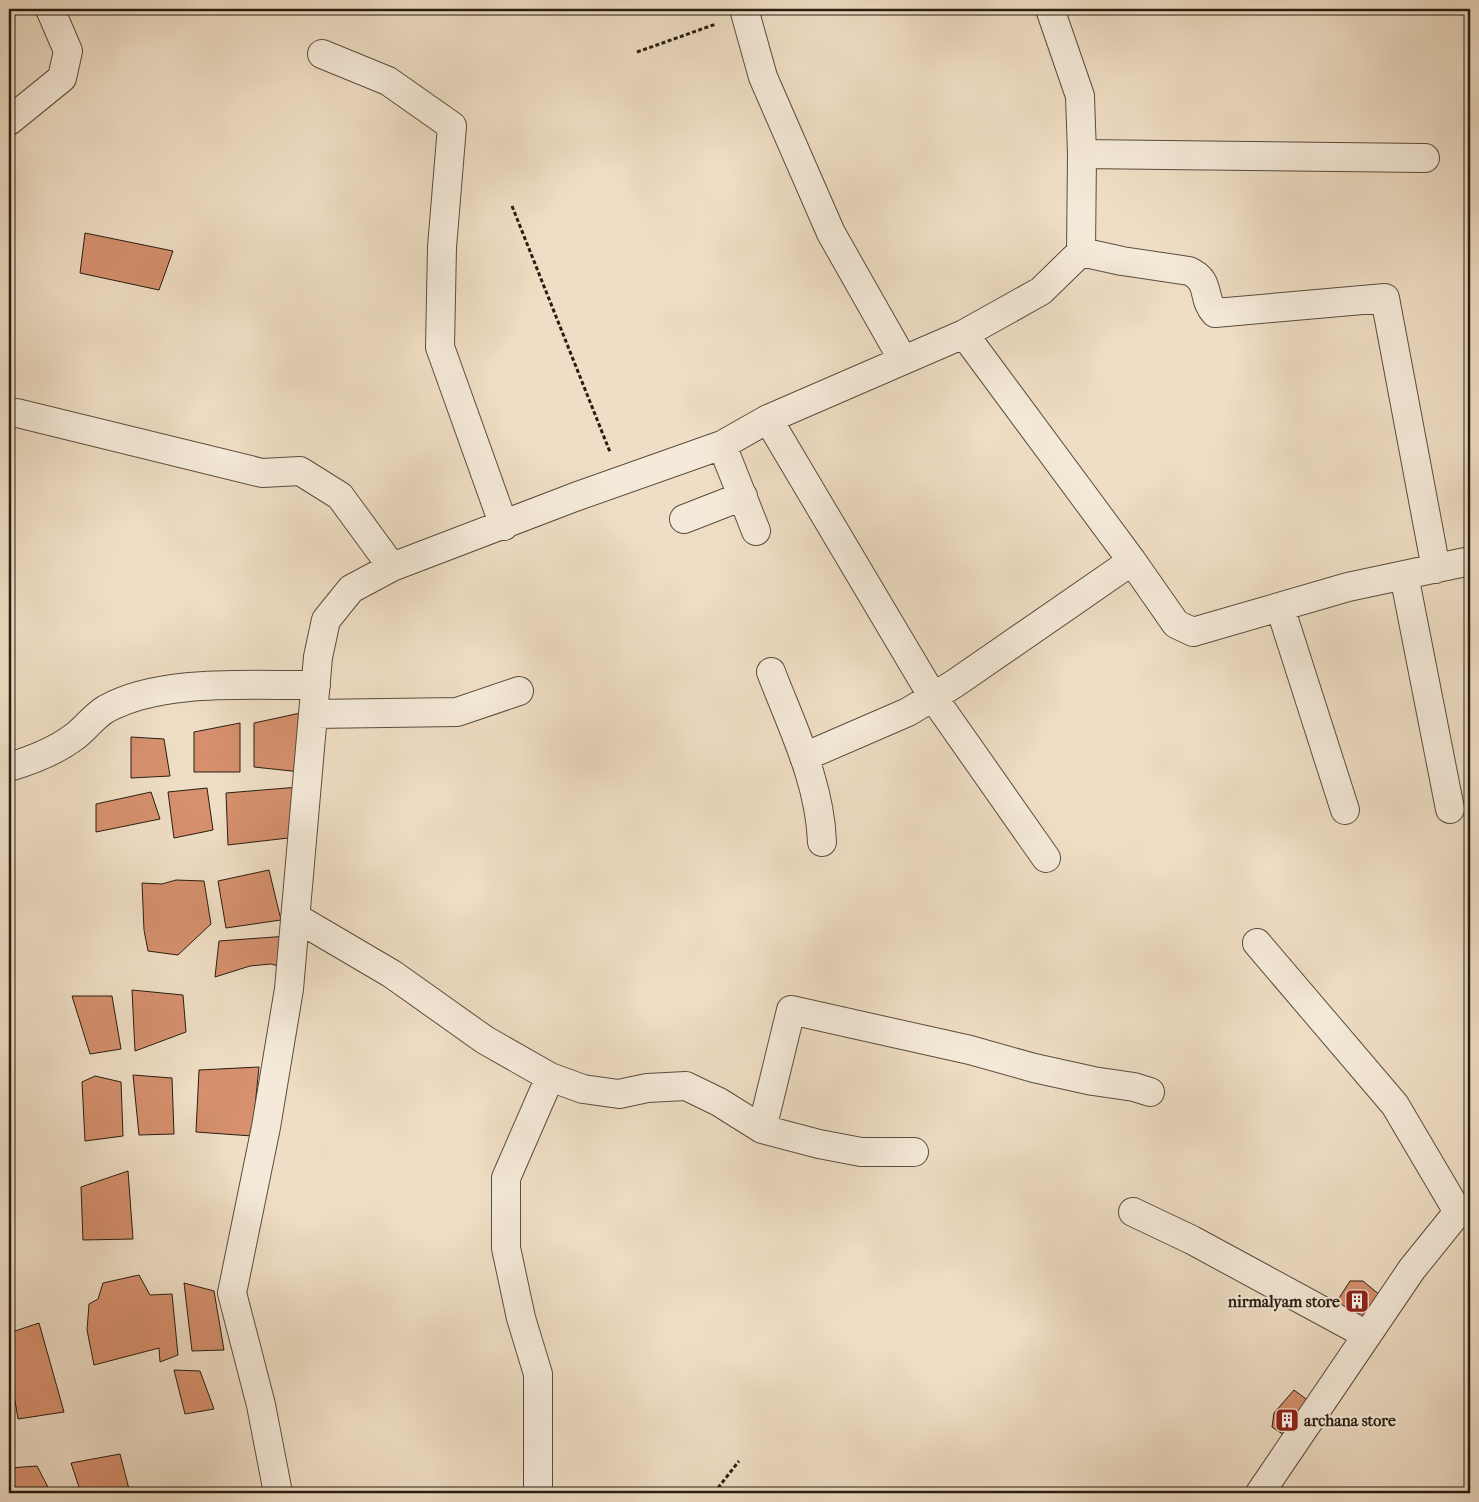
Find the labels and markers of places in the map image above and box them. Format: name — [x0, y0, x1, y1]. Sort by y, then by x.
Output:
building icon: nirmalyam store — [1344, 1288, 1370, 1314]
place label: nirmalyam store — [1227, 1292, 1340, 1312]
building icon: archana store — [1274, 1407, 1300, 1433]
place label: archana store — [1304, 1411, 1396, 1430]

